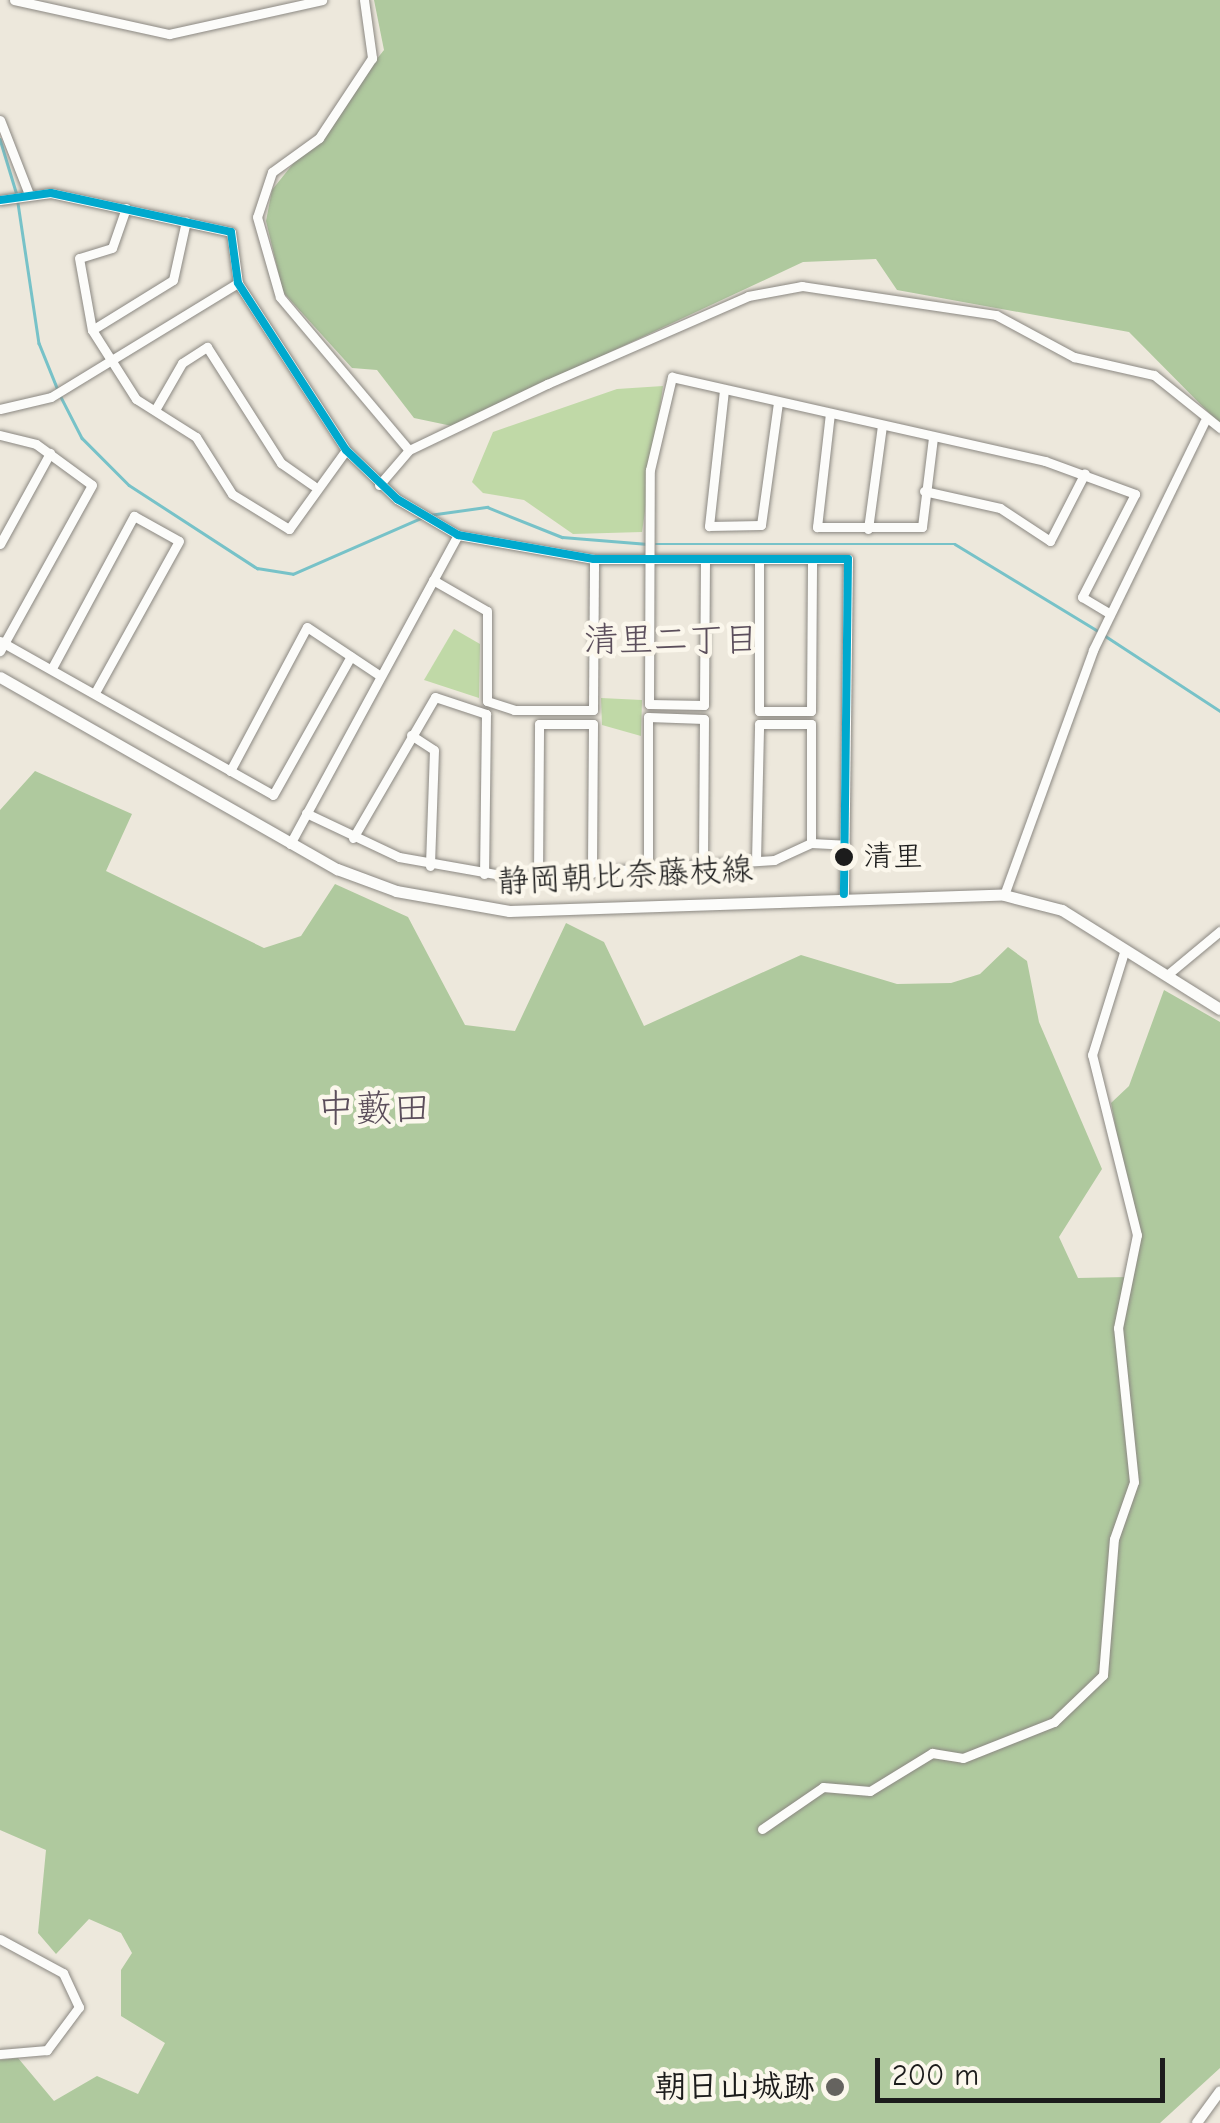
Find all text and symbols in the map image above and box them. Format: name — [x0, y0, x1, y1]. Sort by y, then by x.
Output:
district label: 清里二丁目 — [584, 619, 758, 661]
place label: 清里 — [863, 839, 923, 875]
marker: 清里 — [834, 847, 854, 867]
street label: 静岡朝比奈藤枝線 — [496, 850, 754, 902]
district label: 中藪田 — [317, 1087, 431, 1133]
scale bar — [880, 2038, 1170, 2100]
text: 200 m — [892, 2058, 979, 2093]
place label: 朝日山城跡 — [655, 2068, 815, 2106]
marker: 朝日山城跡 — [824, 2076, 846, 2098]

